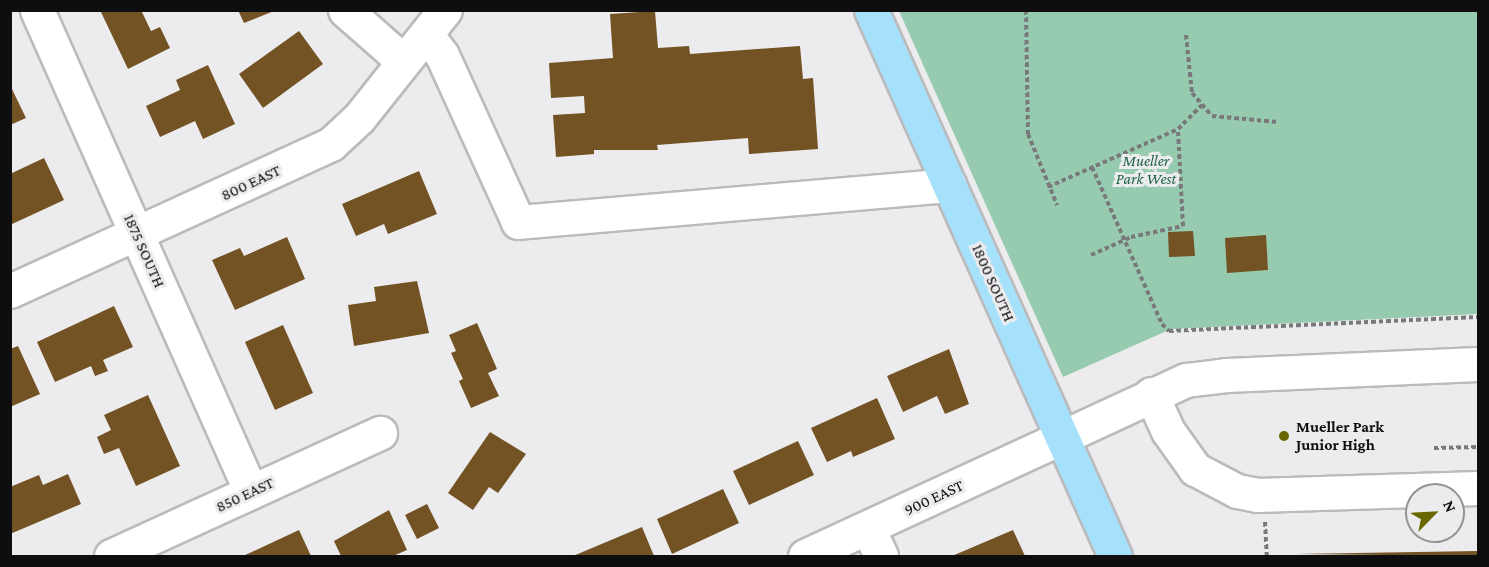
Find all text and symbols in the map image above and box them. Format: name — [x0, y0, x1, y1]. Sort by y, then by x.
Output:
park label: Mueller Park West — [1116, 151, 1176, 189]
street label: 800 EAST — [218, 161, 284, 205]
street label: 1875 SOUTH — [119, 211, 169, 291]
street label: 1800 SOUTH — [967, 241, 1019, 325]
place label: Mueller Park Junior High — [1296, 417, 1384, 455]
marker: Mueller Park Junior High — [1277, 429, 1291, 443]
street label: 850 EAST — [213, 473, 277, 517]
street label: 900 EAST — [901, 476, 967, 520]
north arrow — [1405, 483, 1465, 543]
text: N — [1440, 498, 1460, 515]

